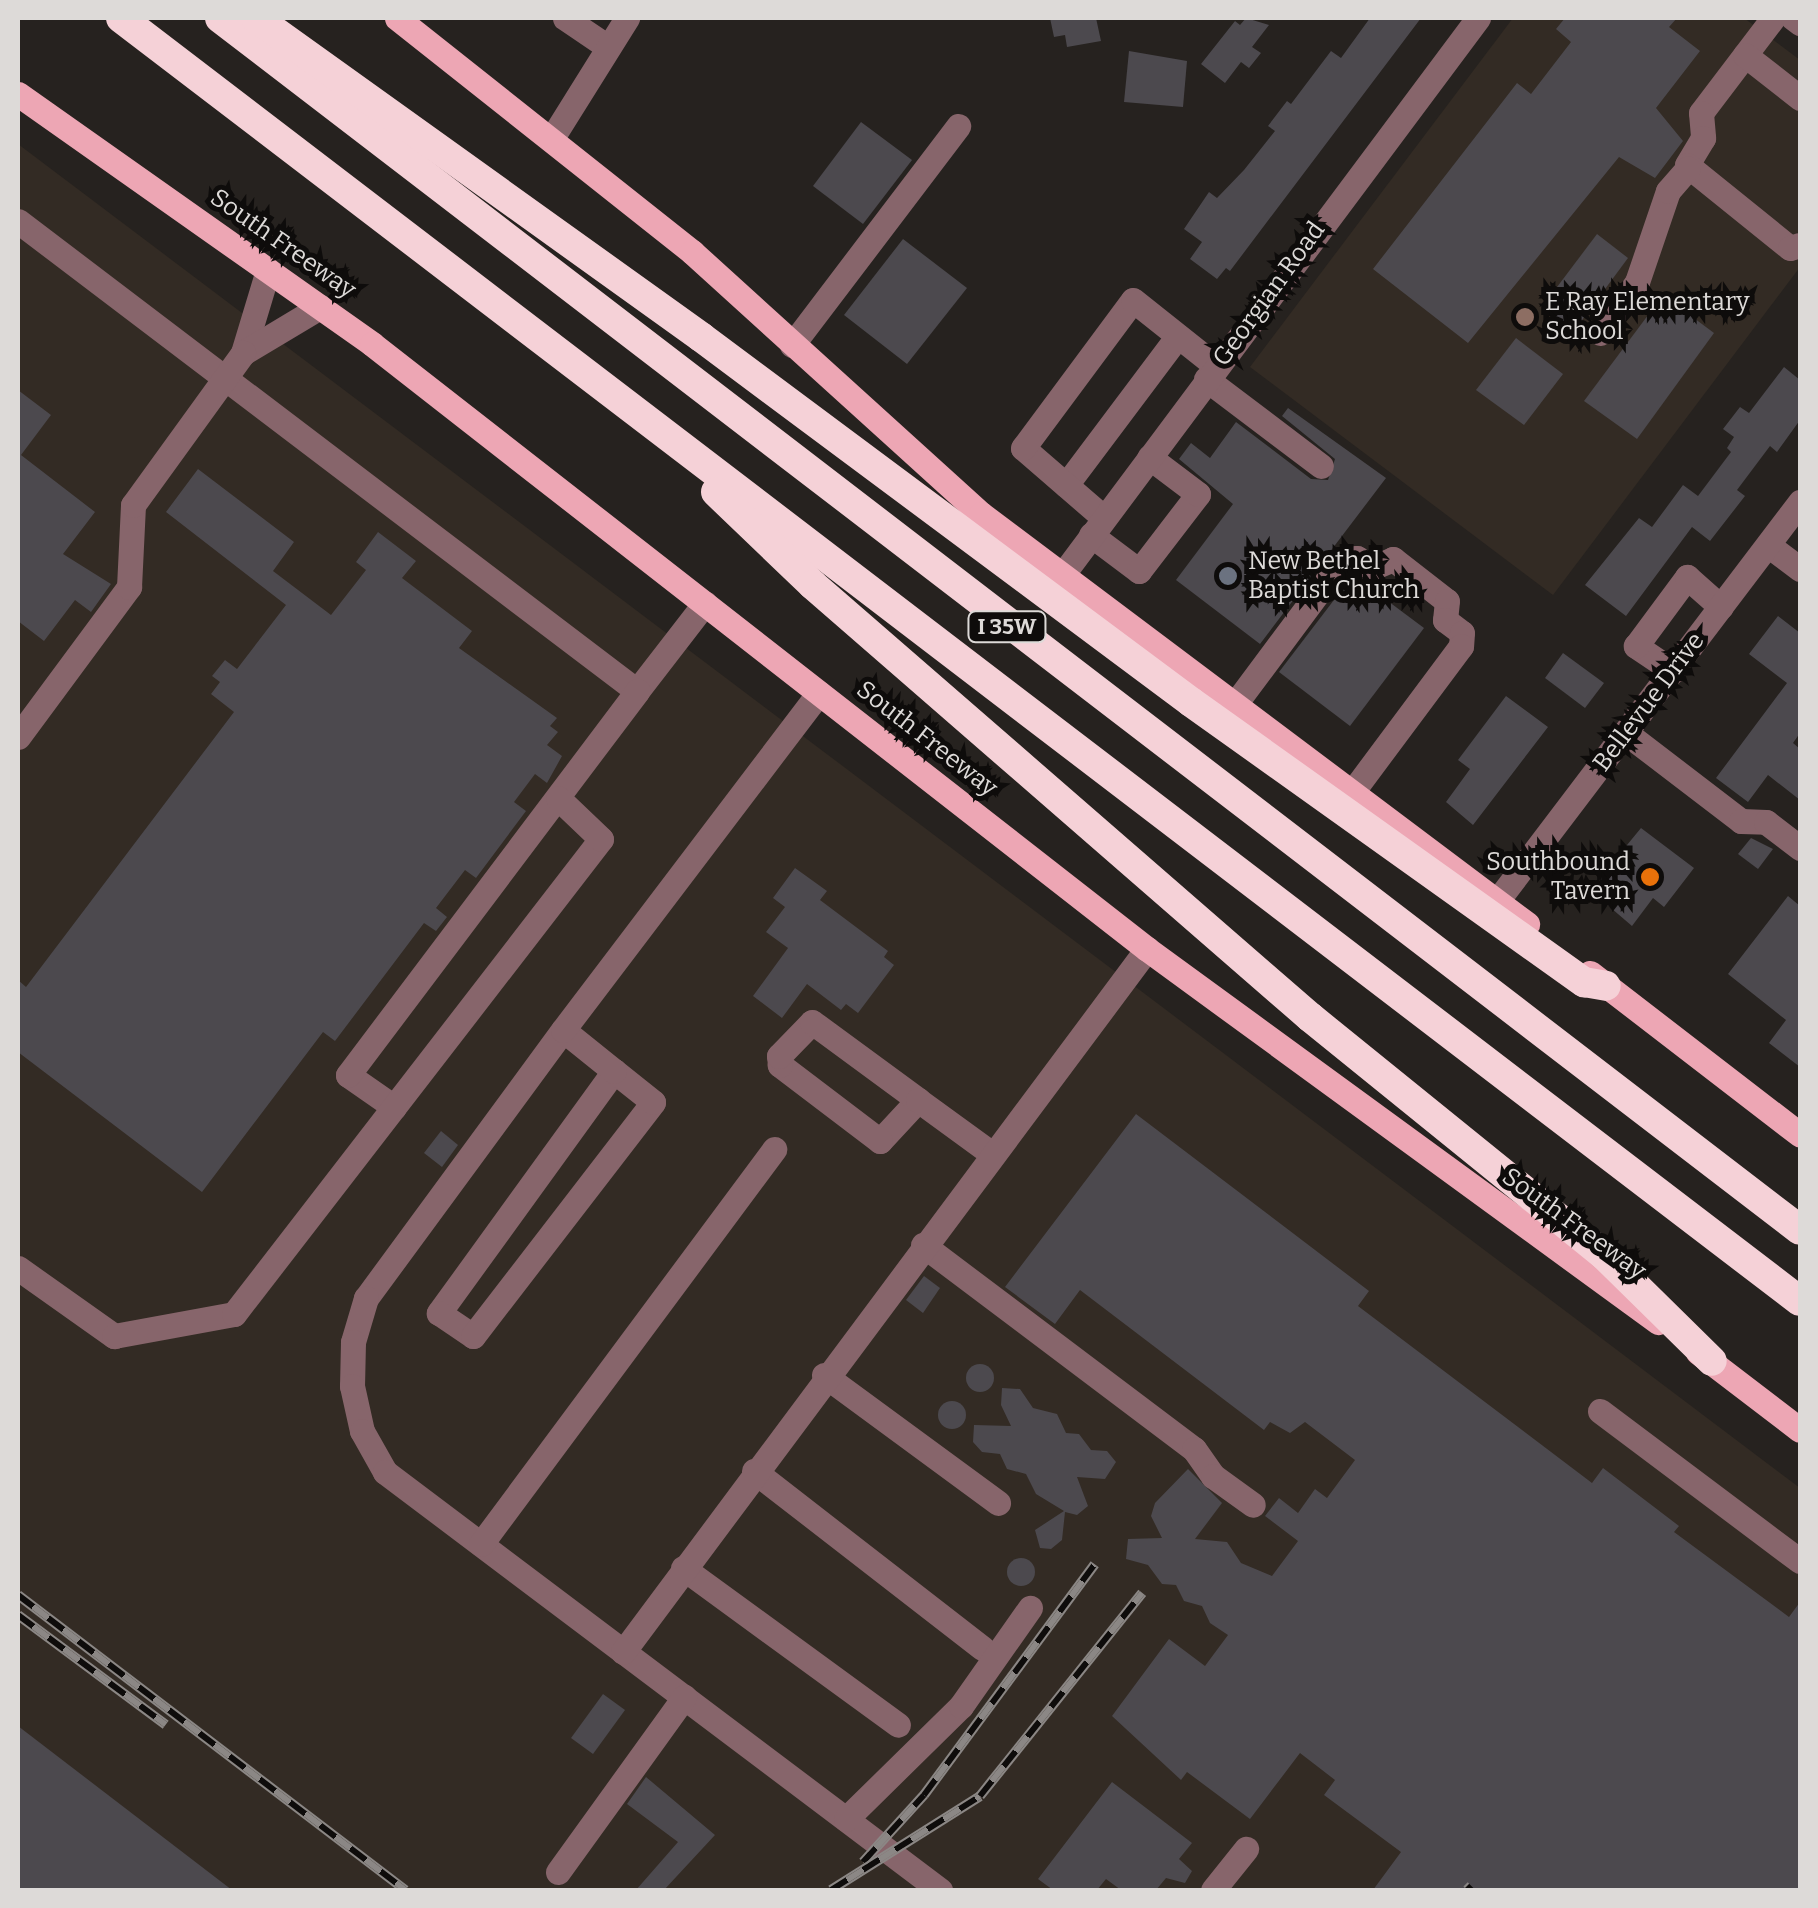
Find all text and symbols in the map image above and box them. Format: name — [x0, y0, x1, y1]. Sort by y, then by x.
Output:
street label: South Freeway — [205, 183, 361, 305]
street label: Georgian Road — [1207, 216, 1331, 372]
place label: E Ray Elementary School — [1545, 288, 1750, 347]
marker: E Ray Elementary School — [1514, 306, 1536, 328]
place label: New Bethel Baptist Church — [1248, 547, 1419, 606]
marker: New Bethel Baptist Church — [1217, 565, 1239, 587]
road number: I 35W — [967, 610, 1047, 644]
street label: Bellevue Drive — [1587, 627, 1711, 777]
street label: South Freeway — [851, 675, 1003, 803]
place label: Southbound Tavern — [1486, 848, 1630, 907]
marker: Southbound Tavern — [1639, 866, 1661, 888]
street label: South Freeway — [1496, 1162, 1652, 1286]

